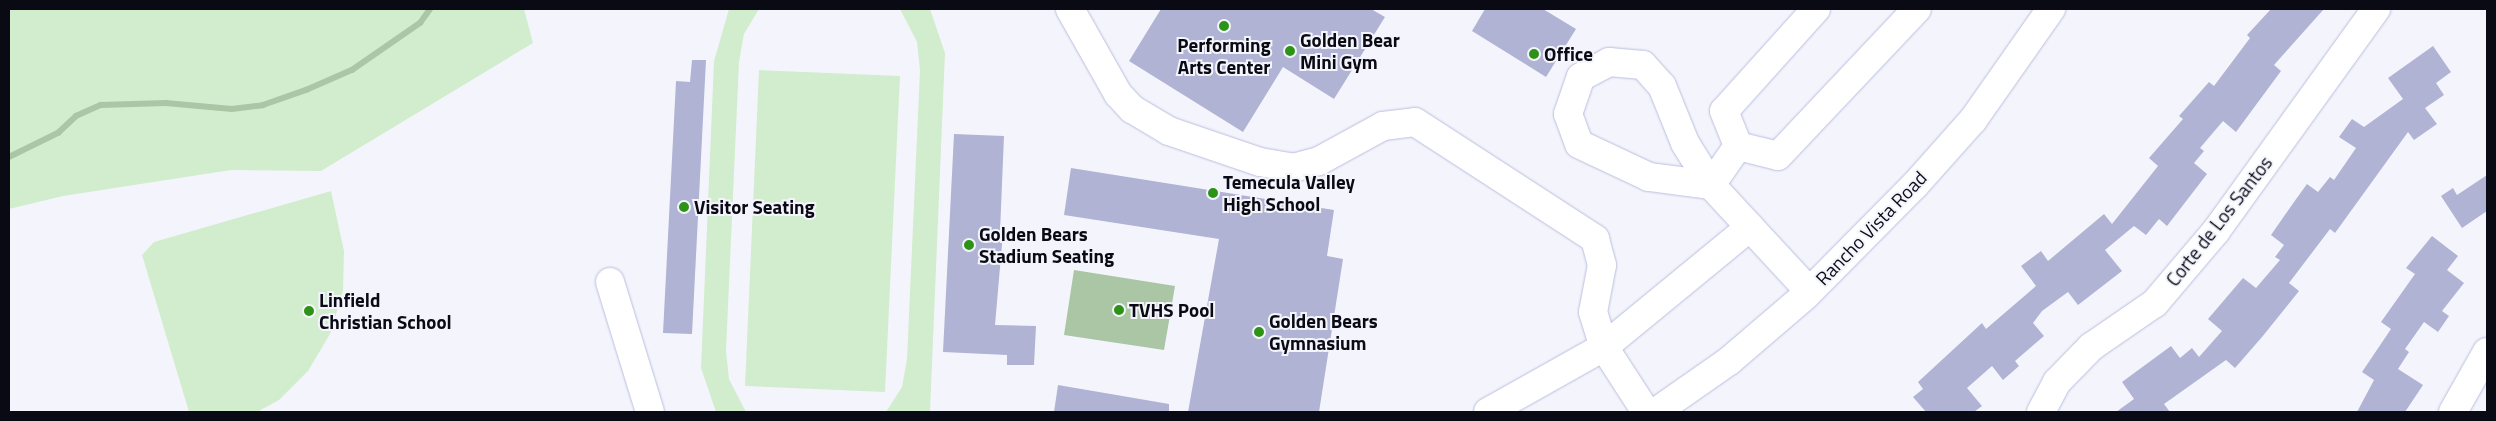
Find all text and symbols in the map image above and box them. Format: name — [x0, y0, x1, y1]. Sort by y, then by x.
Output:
marker: Performing Arts Center — [1218, 20, 1230, 32]
place label: Golden Bear Mini Gym — [1300, 29, 1400, 73]
place label: Performing Arts Center — [1177, 34, 1271, 78]
place label: Office — [1544, 43, 1593, 65]
marker: Golden Bear Mini Gym — [1284, 45, 1296, 57]
marker: Office — [1528, 48, 1540, 60]
street label: Corte de Los Santos — [2161, 152, 2277, 290]
street label: Rancho Vista Road — [1811, 166, 1931, 290]
place label: Temecula Valley High School — [1223, 171, 1355, 215]
marker: Temecula Valley High School — [1207, 187, 1219, 199]
place label: Visitor Seating — [694, 196, 815, 218]
marker: Visitor Seating — [678, 201, 690, 213]
place label: Golden Bears Stadium Seating — [979, 223, 1114, 267]
marker: Golden Bears Stadium Seating — [963, 239, 975, 251]
place label: Linfield Christian School — [319, 289, 452, 333]
place label: TVHS Pool — [1129, 299, 1214, 321]
marker: TVHS Pool — [1113, 304, 1125, 316]
marker: Linfield Christian School — [303, 305, 315, 317]
place label: Golden Bears Gymnasium — [1269, 310, 1378, 354]
marker: Golden Bears Gymnasium — [1253, 326, 1265, 338]

